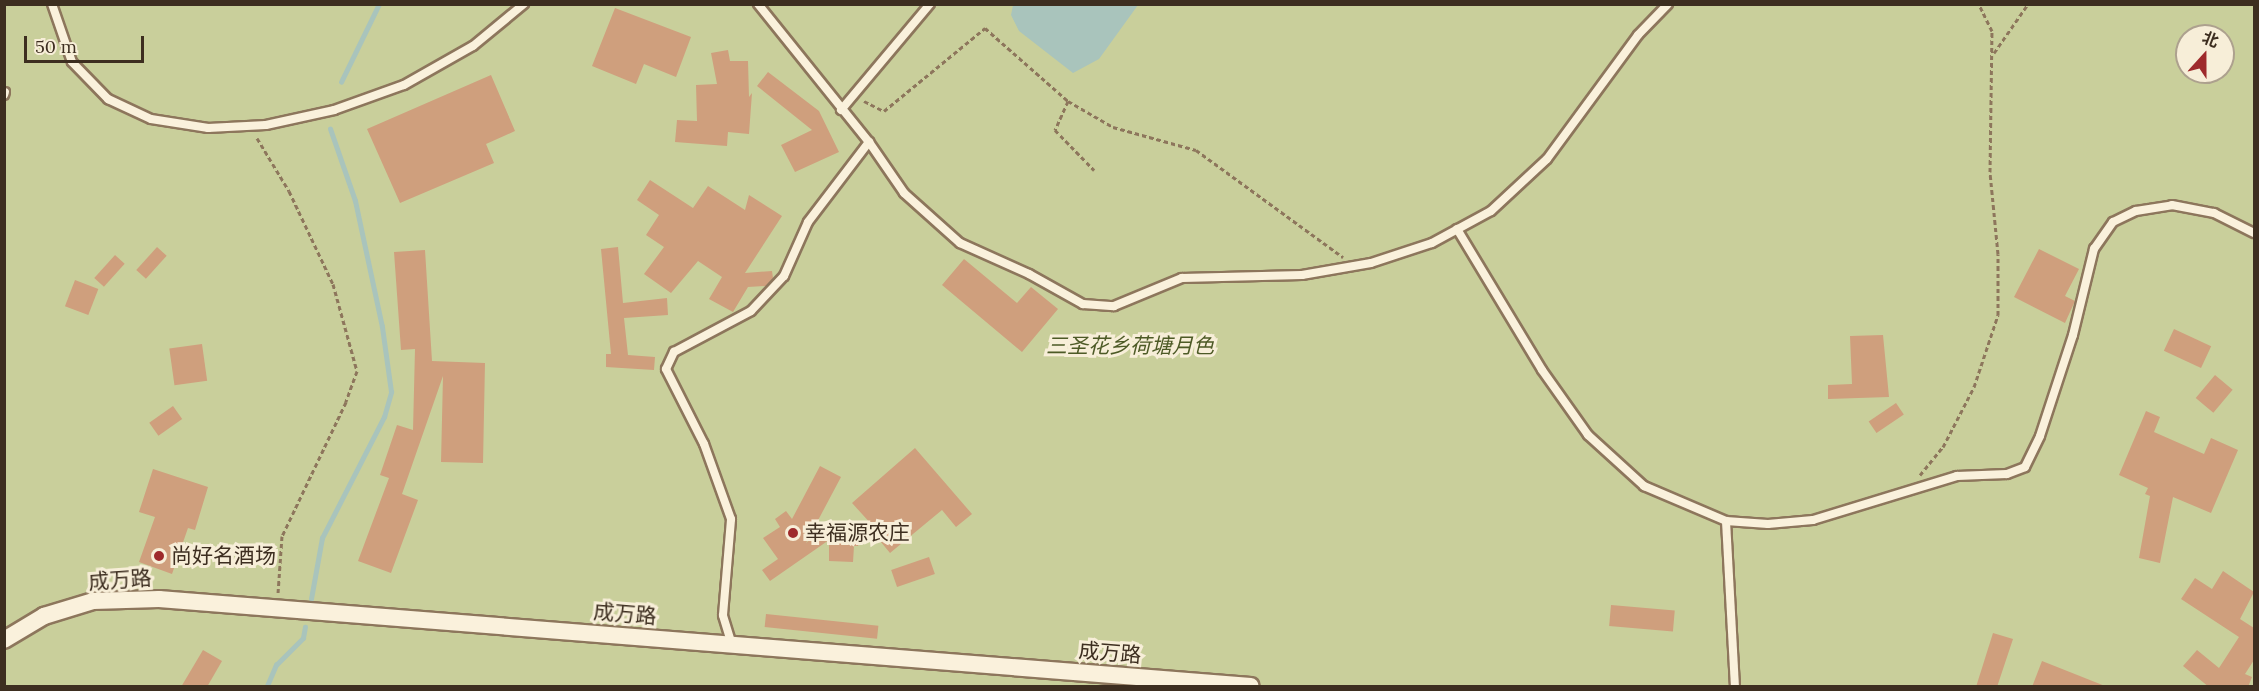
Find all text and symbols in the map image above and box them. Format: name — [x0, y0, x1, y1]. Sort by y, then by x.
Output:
scale bar — [27, 24, 147, 62]
north arrow — [2175, 24, 2235, 84]
text: 北 — [2200, 27, 2222, 51]
text: 50 m — [35, 35, 77, 58]
park label: 三圣花乡荷塘月色 — [1046, 333, 1214, 359]
place label: 幸福源农庄 — [805, 520, 910, 546]
marker: 幸福源农庄 — [786, 526, 800, 540]
place label: 尚好名酒场 — [171, 543, 276, 569]
marker: 尚好名酒场 — [152, 549, 166, 563]
street label: 成万路 — [88, 565, 152, 595]
street label: 成万路 — [593, 599, 657, 629]
street label: 成万路 — [1078, 638, 1142, 668]

